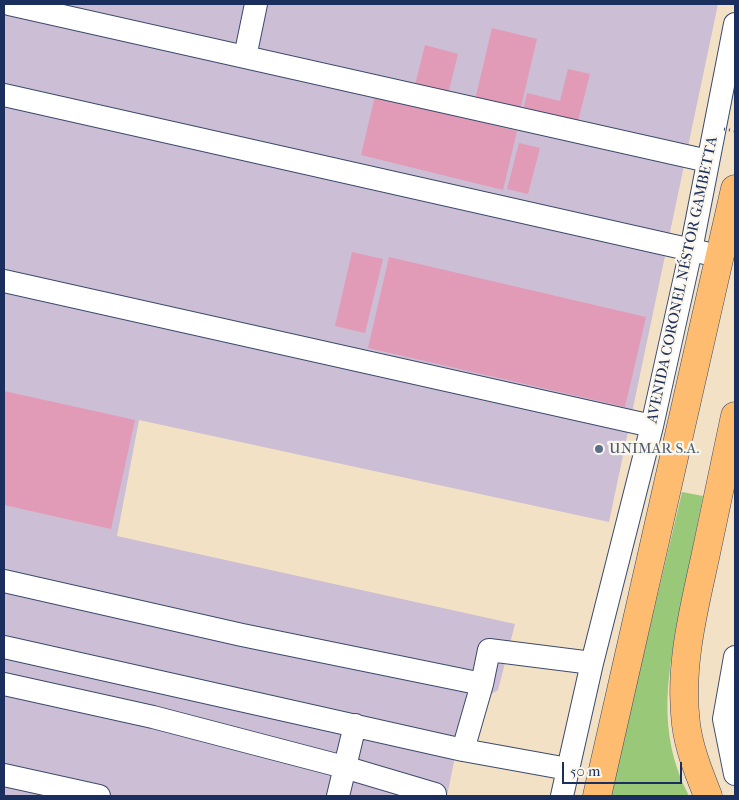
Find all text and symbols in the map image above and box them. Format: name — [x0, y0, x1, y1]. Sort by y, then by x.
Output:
street label: AVENIDA CORONEL NÉSTOR GAMBETTA — [644, 135, 722, 425]
place label: UNIMAR S.A. — [609, 440, 699, 458]
marker: UNIMAR S.A. — [593, 443, 605, 455]
scale bar — [564, 752, 684, 784]
text: 50 m — [570, 762, 600, 780]

